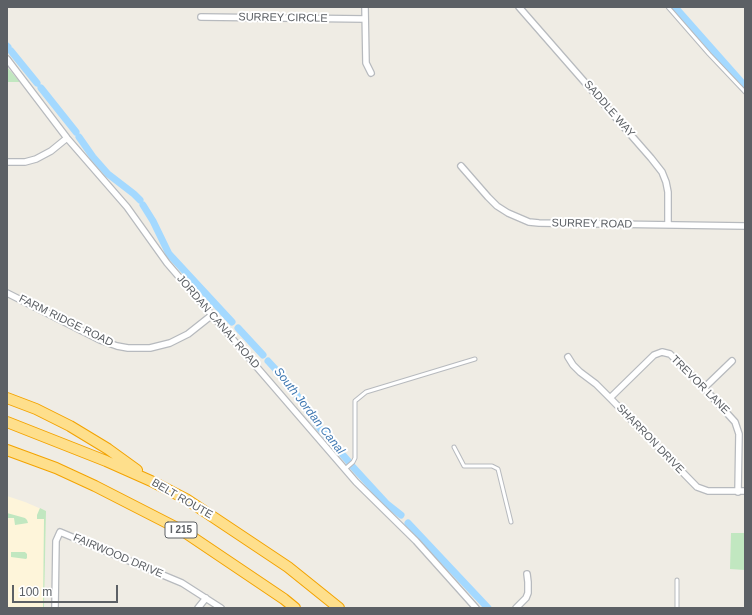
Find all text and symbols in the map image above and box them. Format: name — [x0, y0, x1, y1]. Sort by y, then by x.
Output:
street label: SURREY CIRCLE — [238, 11, 328, 25]
street label: SADDLE WAY — [581, 78, 637, 140]
street label: SURREY ROAD — [552, 217, 632, 231]
street label: JORDAN CANAL ROAD — [174, 272, 262, 372]
street label: FARM RIDGE ROAD — [17, 292, 115, 350]
street label: TREVOR LANE — [668, 353, 732, 417]
water label: South Jordan Canal — [271, 365, 347, 457]
street label: SHARRON DRIVE — [613, 401, 687, 477]
street label: BELT ROUTE — [149, 476, 215, 522]
road number: I 215 — [165, 522, 197, 538]
street label: FAIRWOOD DRIVE — [71, 531, 165, 581]
scale bar — [14, 577, 120, 603]
text: 100 m — [19, 585, 52, 599]

